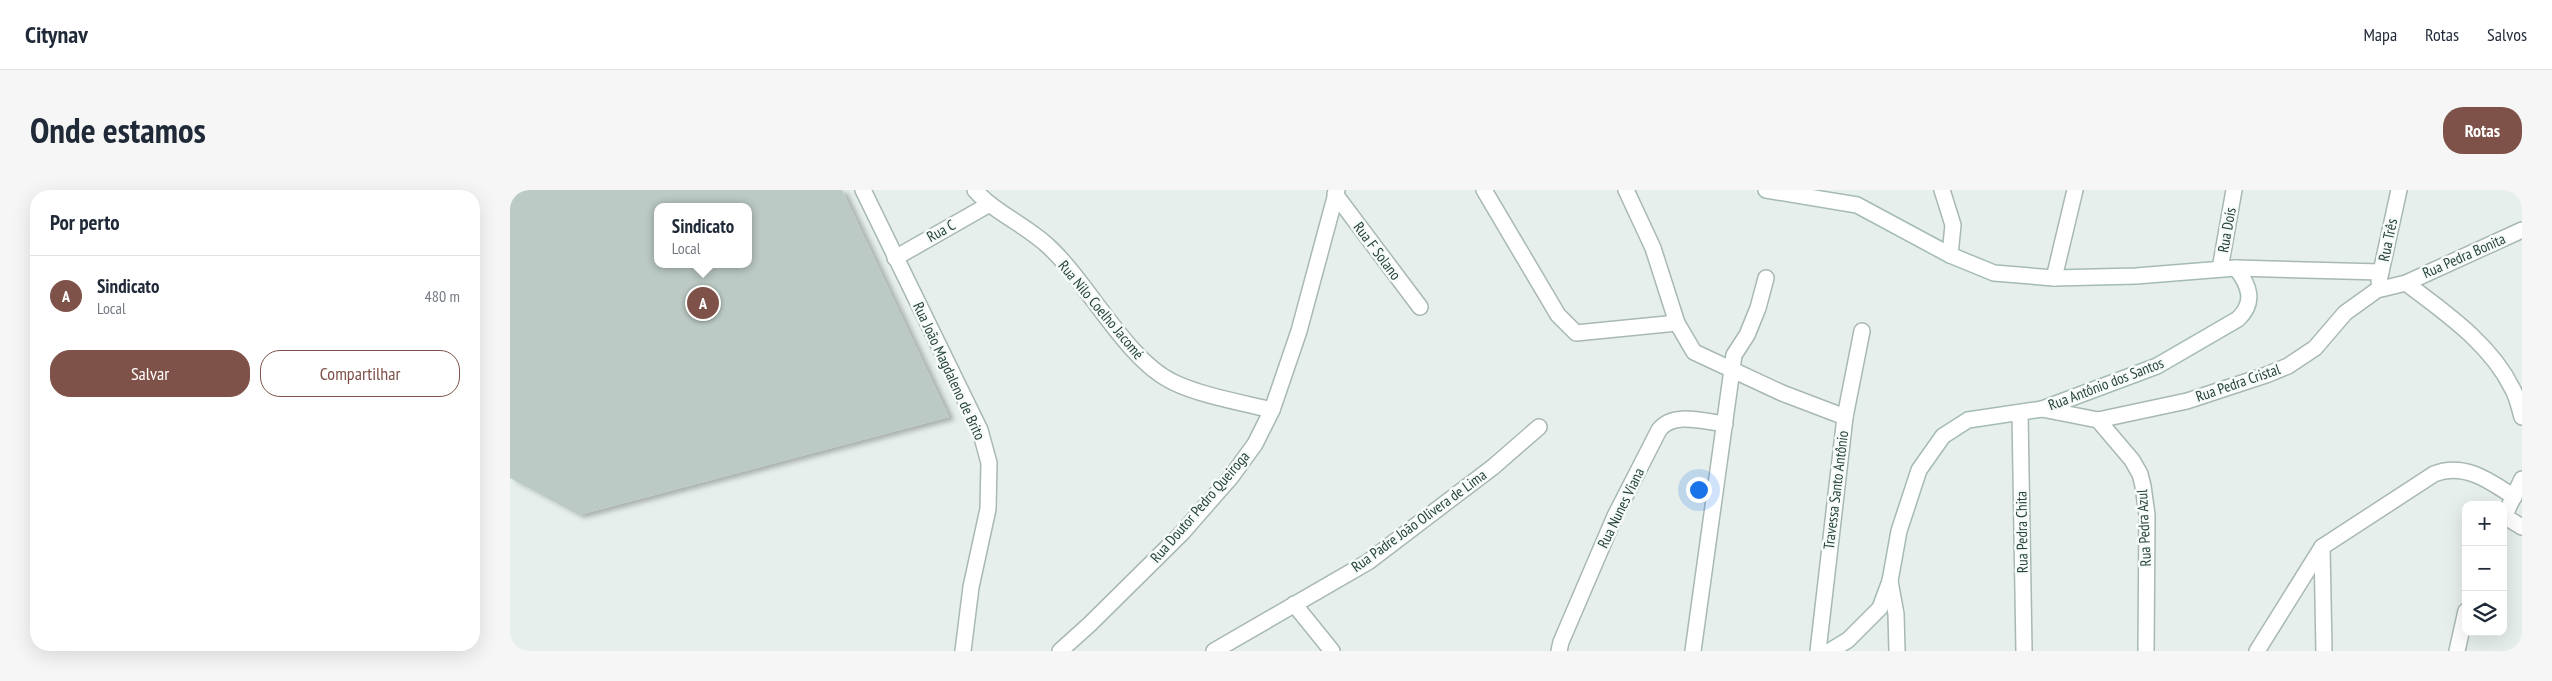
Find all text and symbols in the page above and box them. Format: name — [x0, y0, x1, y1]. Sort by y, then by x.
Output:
text: Citynav — [25, 19, 88, 50]
text: Mapa — [2363, 23, 2397, 46]
text: Rotas — [2425, 23, 2459, 46]
text: Salvos — [2487, 23, 2527, 46]
text: Onde estamos — [30, 107, 206, 153]
button: Rotas — [2443, 107, 2522, 154]
popup — [654, 203, 752, 268]
street label: Rua Dois — [2213, 206, 2240, 254]
text: Por perto — [50, 209, 120, 236]
text: Sindicato — [672, 214, 734, 238]
street label: Rua C — [923, 215, 958, 246]
street label: Rua Três — [2374, 217, 2401, 263]
street label: Rua F Solano — [1349, 218, 1405, 283]
street label: Rua Pedra Bonita — [2419, 229, 2508, 282]
text: Local — [672, 238, 701, 258]
street label: Rua Nilo Coelho Jacomé — [1054, 256, 1148, 363]
text: Sindicato — [97, 274, 159, 298]
pin: A — [687, 284, 719, 322]
text: A — [62, 286, 70, 306]
text: 480 m — [425, 286, 460, 306]
text: Local — [97, 298, 126, 318]
street label: Rua João Magdaleno de Brito — [909, 299, 990, 443]
button: Salvar — [50, 350, 250, 397]
button: Compartilhar — [260, 350, 460, 397]
street label: Rua Antônio dos Santos — [2045, 353, 2166, 414]
street label: Rua Pedra Cristal — [2193, 359, 2283, 406]
street label: Travessa Santo Antônio — [1819, 429, 1852, 550]
street label: Rua Doutor Pedro Queiroga — [1146, 447, 1253, 566]
street label: Rua Padre João Olivera de Lima — [1347, 465, 1490, 576]
street label: Rua Nunes Viana — [1593, 465, 1648, 551]
your location — [1686, 477, 1712, 503]
street label: Rua Pedra Azul — [2132, 489, 2155, 567]
street label: Rua Pedra Chita — [2011, 491, 2032, 573]
map controls — [2462, 501, 2507, 636]
button: + — [2462, 501, 2507, 546]
button: − — [2462, 546, 2507, 591]
button: layers — [2462, 591, 2507, 636]

